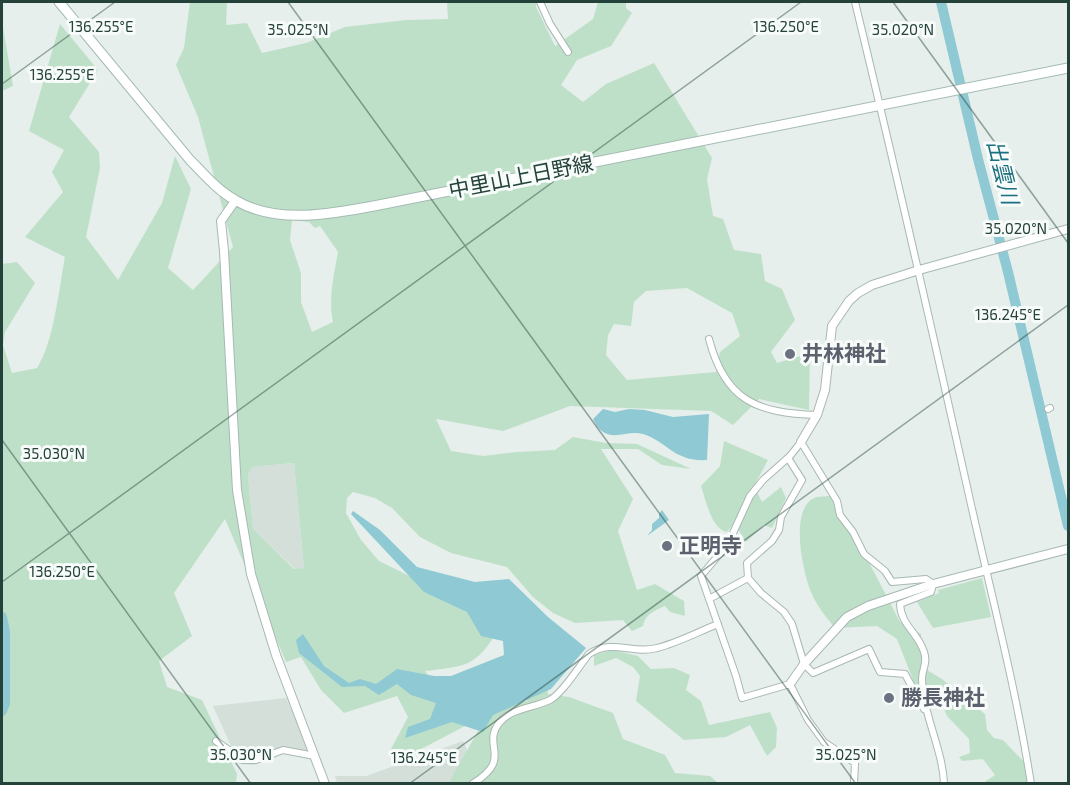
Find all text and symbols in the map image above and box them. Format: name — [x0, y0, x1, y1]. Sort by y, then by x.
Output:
text: 136.255°E — [69, 17, 133, 35]
text: 136.250°E — [753, 17, 819, 35]
text: 35.025°N — [267, 20, 329, 38]
text: 35.020°N — [872, 20, 934, 38]
text: 136.255°E — [30, 65, 94, 83]
water label: 出雲川 — [983, 137, 1025, 209]
street label: 中里山上日野線 — [446, 149, 595, 202]
text: 35.020°N — [985, 219, 1047, 237]
text: 136.245°E — [975, 305, 1041, 323]
place label: 井林神社 — [802, 340, 886, 365]
marker: 井林神社 — [783, 347, 797, 361]
text: 35.030°N — [23, 444, 85, 462]
place label: 正明寺 — [679, 532, 742, 557]
marker: 正明寺 — [660, 539, 674, 553]
text: 136.250°E — [29, 562, 95, 580]
place label: 勝長神社 — [901, 684, 985, 709]
marker: 勝長神社 — [882, 691, 896, 705]
text: 35.030°N — [210, 745, 272, 763]
text: 35.025°N — [815, 745, 877, 763]
text: 136.245°E — [391, 748, 457, 766]

